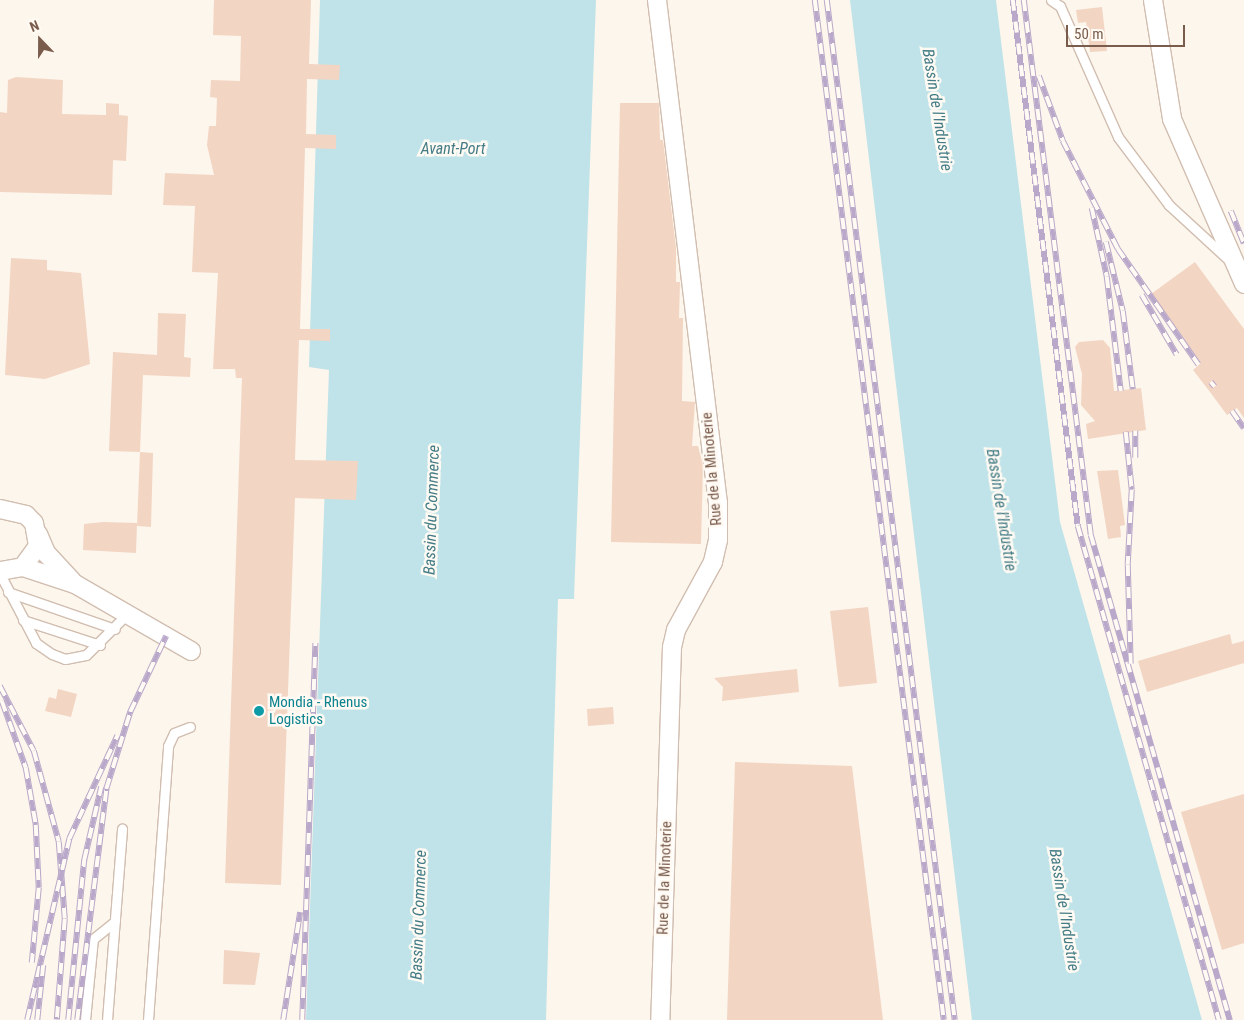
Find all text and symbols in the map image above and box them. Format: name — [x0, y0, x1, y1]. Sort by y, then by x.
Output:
north arrow — [15, 15, 65, 65]
scale bar — [1069, 15, 1188, 47]
text: N — [27, 17, 41, 35]
text: 50 m — [1074, 25, 1104, 43]
water label: Bassin de l'Industrie — [918, 48, 956, 172]
water label: Avant-Port — [421, 139, 485, 159]
street label: Rue de la Minoterie — [698, 412, 726, 526]
water label: Bassin du Commerce — [420, 445, 444, 575]
water label: Bassin de l'Industrie — [982, 448, 1020, 572]
place label: Mondia - Rhenus Logistics — [269, 693, 367, 728]
marker: Mondia - Rhenus Logistics — [253, 705, 265, 717]
street label: Rue de la Minoterie — [654, 821, 676, 935]
water label: Bassin de l'Industrie — [1045, 848, 1083, 972]
water label: Bassin du Commerce — [407, 850, 431, 980]

